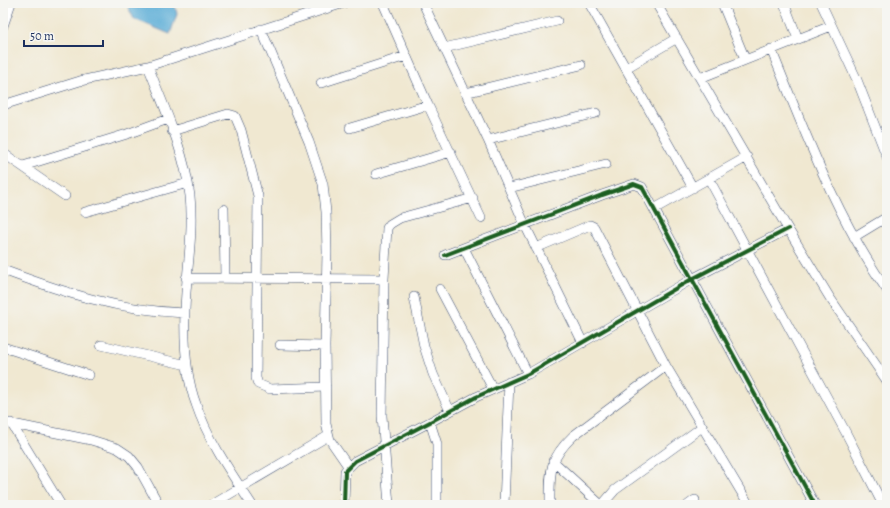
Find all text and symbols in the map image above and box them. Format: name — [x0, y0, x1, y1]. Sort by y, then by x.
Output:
scale bar — [24, 22, 103, 48]
text: 50 m — [30, 28, 54, 44]

